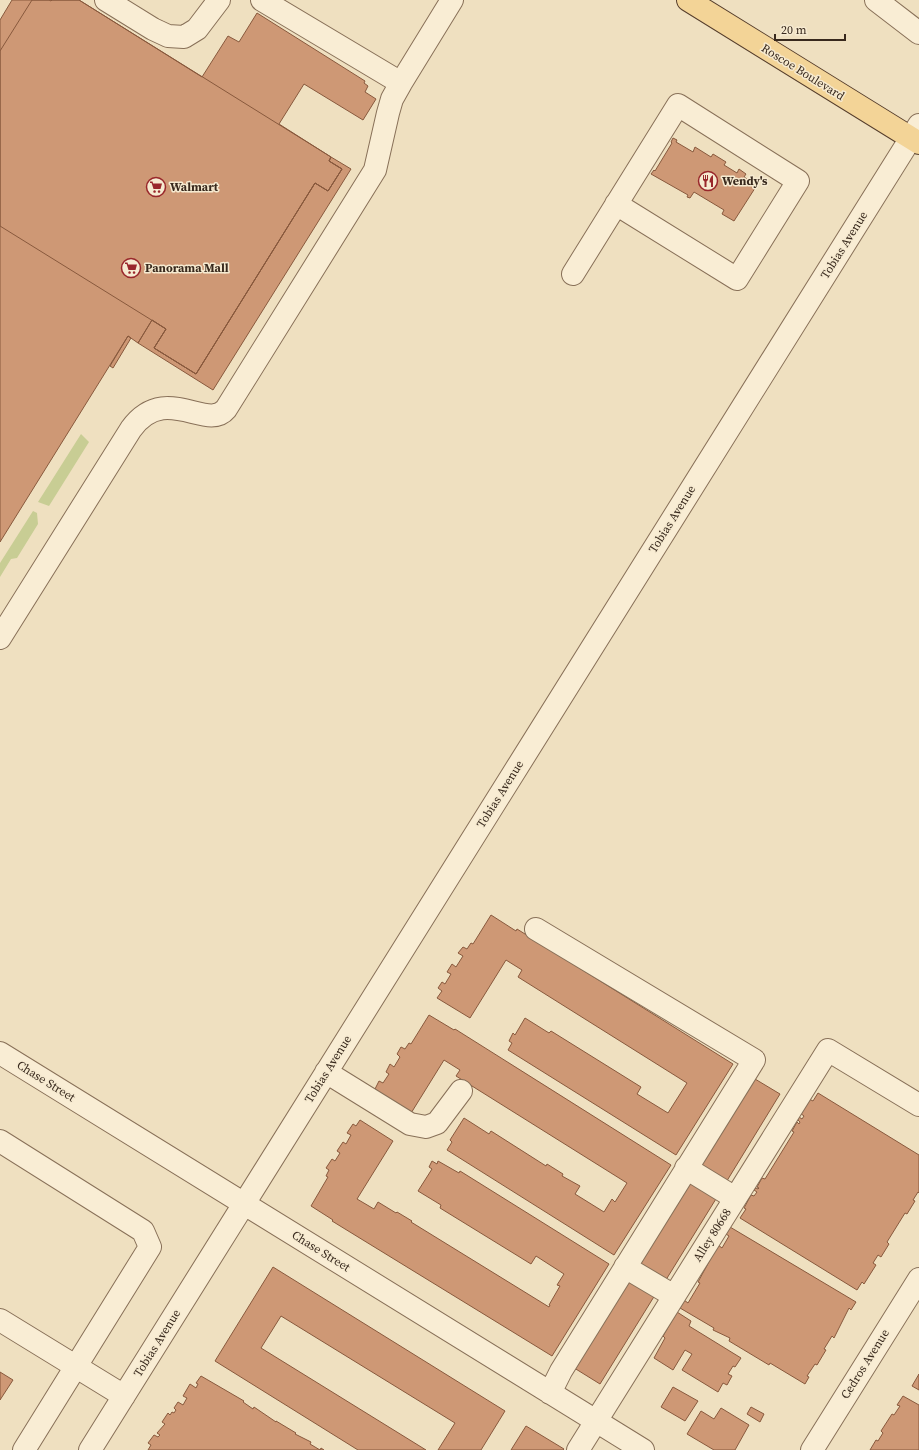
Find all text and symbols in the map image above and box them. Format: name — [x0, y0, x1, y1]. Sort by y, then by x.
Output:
scale bar — [775, 16, 845, 42]
text: 20 m — [781, 22, 807, 38]
street label: Roscoe Boulevard — [758, 40, 848, 104]
restaurant icon: Wendy's — [697, 170, 719, 192]
place label: Wendy's — [722, 173, 768, 189]
supermarket icon: Walmart — [145, 176, 167, 198]
place label: Walmart — [170, 179, 219, 195]
street label: Tobias Avenue — [817, 208, 871, 282]
supermarket icon: Panorama Mall — [120, 257, 142, 279]
place label: Panorama Mall — [145, 260, 229, 276]
street label: Tobias Avenue — [645, 482, 699, 556]
street label: Tobias Avenue — [473, 757, 527, 831]
street label: Tobias Avenue — [301, 1032, 355, 1106]
street label: Chase Street — [14, 1057, 78, 1105]
street label: Alley 80668 — [689, 1205, 735, 1265]
street label: Chase Street — [289, 1227, 353, 1275]
street label: Tobias Avenue — [130, 1306, 184, 1380]
street label: Cedros Avenue — [837, 1326, 893, 1402]

